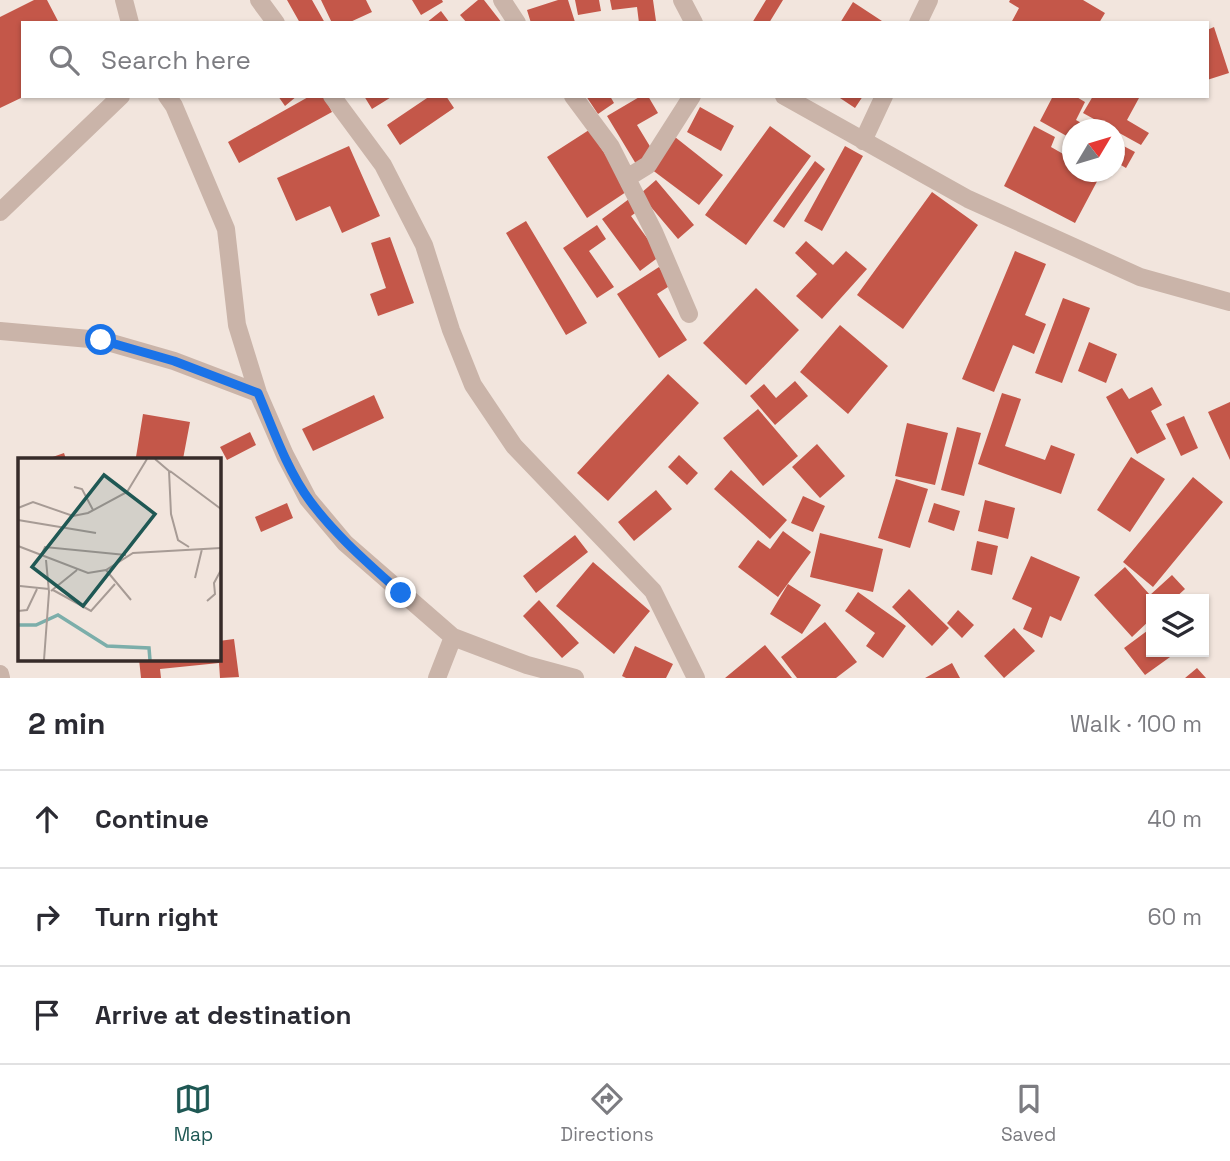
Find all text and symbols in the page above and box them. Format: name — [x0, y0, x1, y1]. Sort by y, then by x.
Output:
search box — [21, 21, 1209, 98]
icon: search — [45, 41, 83, 79]
text: Search here — [101, 43, 251, 77]
north arrow — [1062, 119, 1125, 182]
route start — [85, 324, 116, 355]
inset map — [18, 458, 220, 660]
route end — [385, 577, 416, 608]
map controls — [1146, 594, 1209, 657]
button: layers — [1146, 594, 1209, 657]
text: 2 min — [28, 704, 106, 743]
text: Walk · 100 m — [1070, 709, 1202, 739]
icon: ahead — [28, 800, 66, 838]
text: Continue — [95, 802, 209, 836]
text: 40 m — [1147, 804, 1202, 834]
icon: right — [28, 898, 66, 936]
text: Turn right — [95, 900, 219, 934]
text: 60 m — [1147, 902, 1202, 932]
icon: arrive — [28, 996, 66, 1034]
text: Arrive at destination — [95, 998, 352, 1032]
tab: Map — [174, 1080, 213, 1147]
tab: Directions — [561, 1080, 654, 1147]
tab: Saved — [1001, 1080, 1056, 1147]

